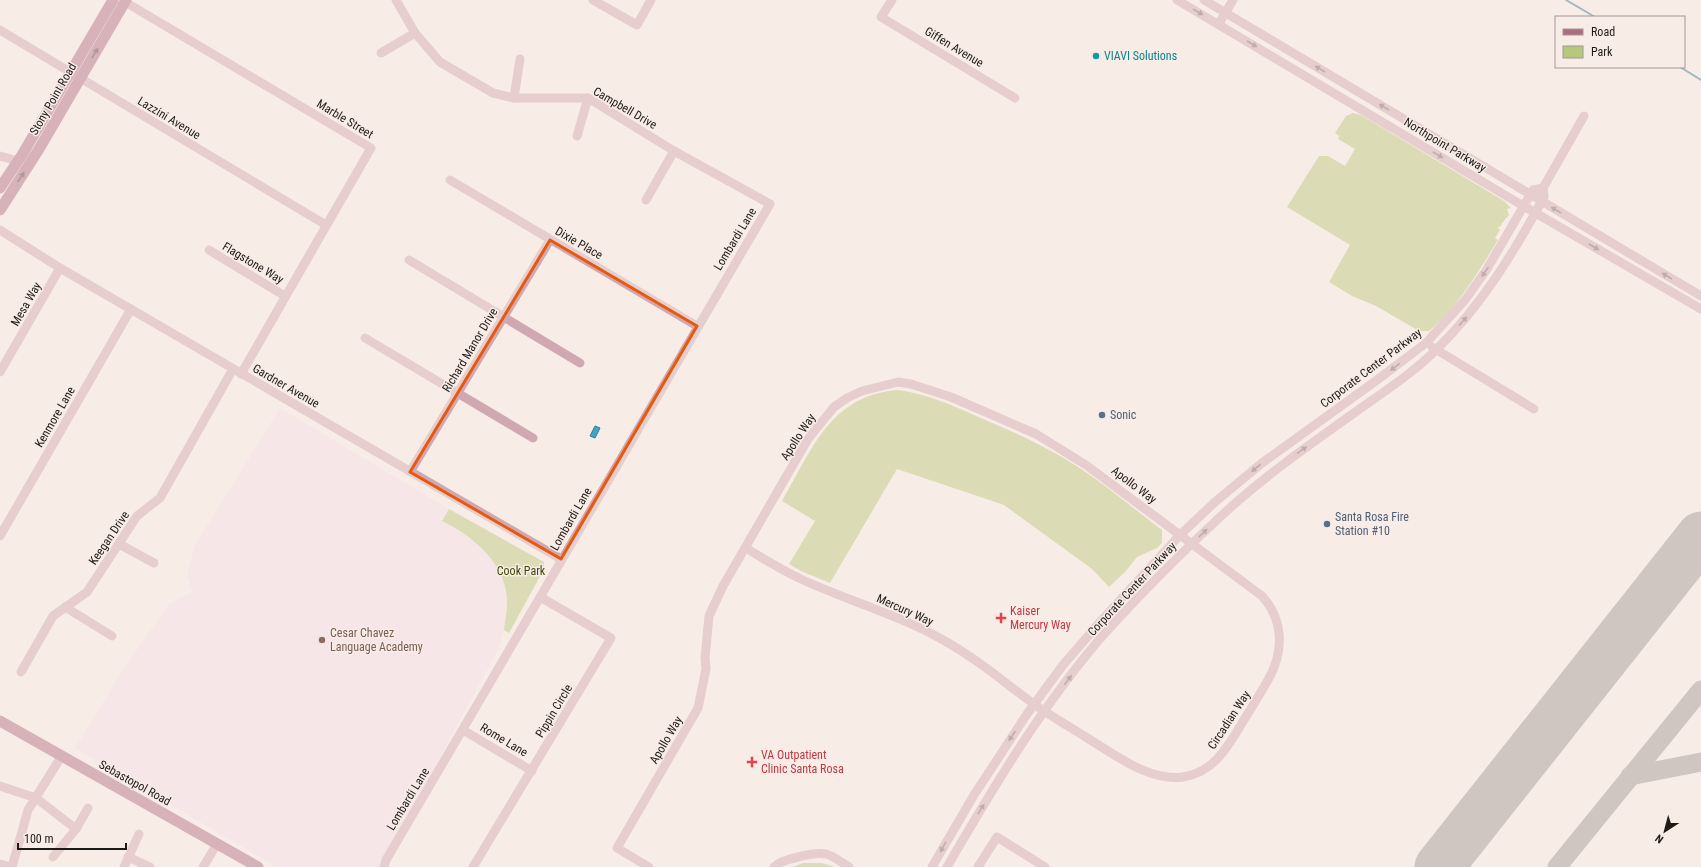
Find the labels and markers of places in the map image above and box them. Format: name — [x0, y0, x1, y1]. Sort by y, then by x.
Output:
place label: VIAVI Solutions — [1104, 49, 1177, 63]
marker: VIAVI Solutions — [1091, 51, 1101, 61]
place label: Sonic — [1110, 408, 1137, 422]
marker: Sonic — [1097, 410, 1107, 420]
place label: Santa Rosa Fire Station #10 — [1335, 510, 1409, 538]
marker: Santa Rosa Fire Station #10 — [1322, 519, 1332, 529]
place label: Kaiser Mercury Way — [1010, 604, 1071, 632]
marker: Kaiser Mercury Way — [995, 612, 1007, 624]
place label: Cesar Chavez Language Academy — [330, 626, 423, 654]
marker: Cesar Chavez Language Academy — [317, 635, 327, 645]
place label: VA Outpatient Clinic Santa Rosa — [761, 748, 844, 776]
marker: VA Outpatient Clinic Santa Rosa — [746, 756, 758, 768]

